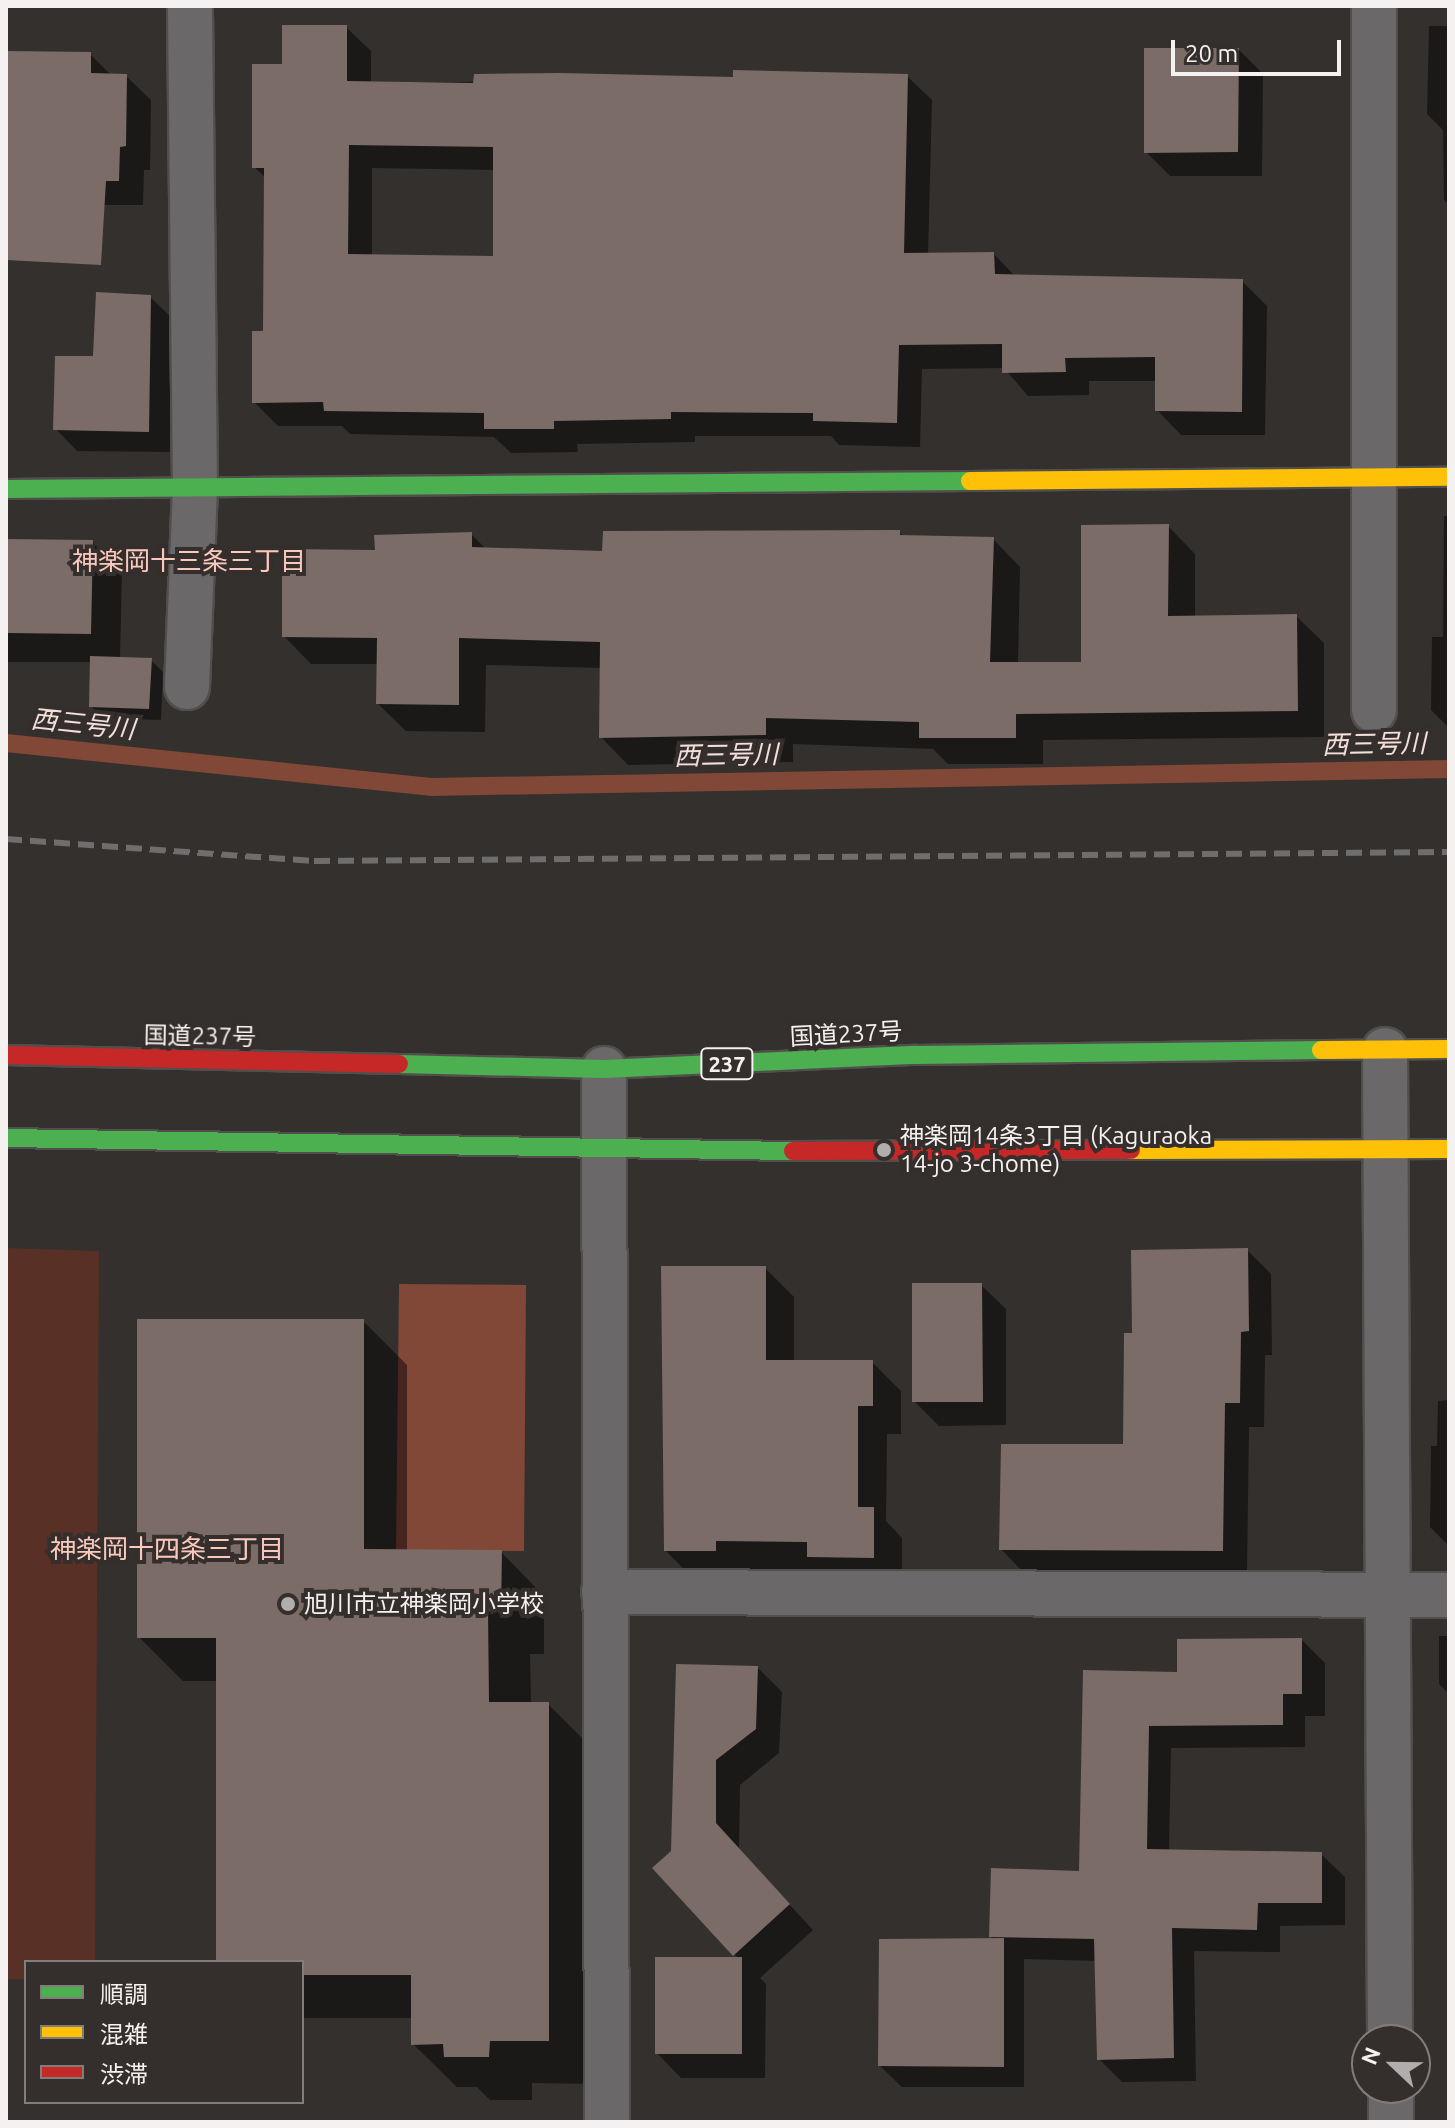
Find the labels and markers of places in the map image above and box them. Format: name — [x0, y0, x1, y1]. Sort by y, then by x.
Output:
place label: 神楽岡14条3丁目 (Kaguraoka 14-jo 3-chome) — [900, 1122, 1212, 1178]
marker: 神楽岡14条3丁目 (Kaguraoka 14-jo 3-chome) — [875, 1141, 893, 1159]
place label: 旭川市立神楽岡小学校 — [304, 1590, 544, 1618]
marker: 旭川市立神楽岡小学校 — [279, 1595, 297, 1613]

